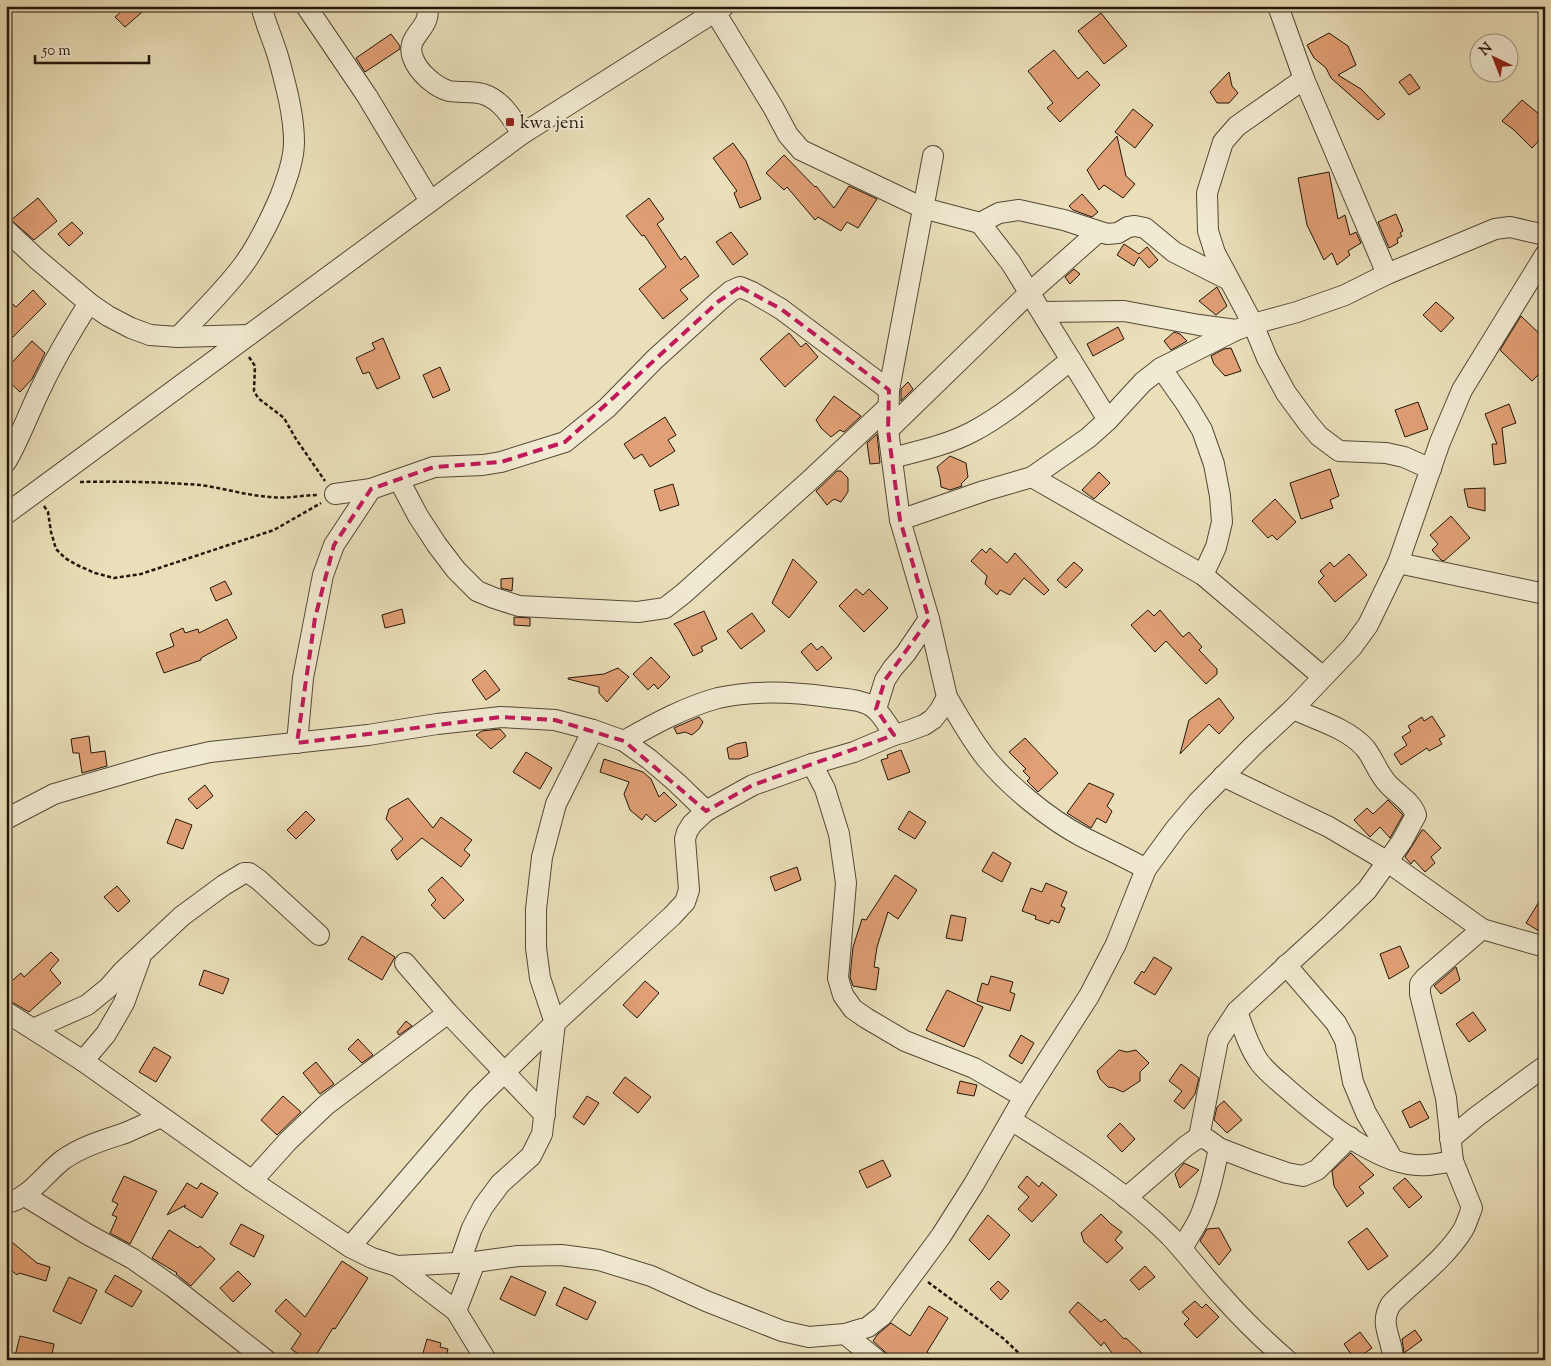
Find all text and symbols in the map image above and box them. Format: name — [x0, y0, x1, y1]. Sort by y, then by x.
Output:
scale bar — [35, 32, 149, 64]
north arrow — [1468, 32, 1518, 82]
text: N — [1476, 39, 1497, 61]
text: 50 m — [41, 41, 71, 62]
place label: kwa jeni — [520, 111, 584, 137]
marker: kwa jeni — [504, 116, 516, 128]

